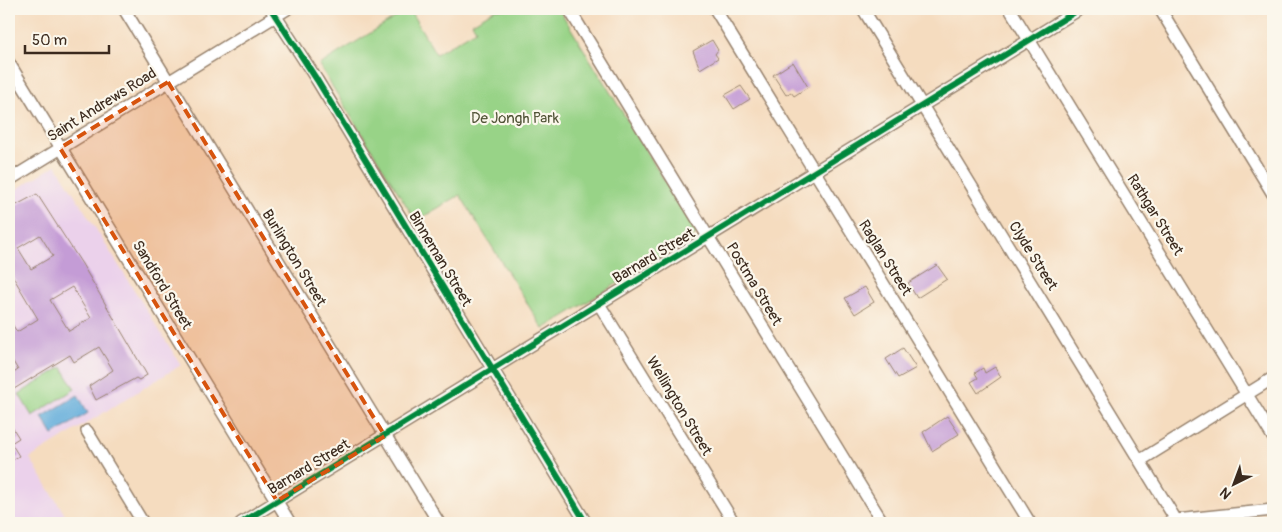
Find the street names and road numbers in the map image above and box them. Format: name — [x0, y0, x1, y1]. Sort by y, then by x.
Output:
street label: Saint Andrews Road — [44, 64, 160, 146]
street label: Rathgar Street — [1123, 171, 1188, 260]
street label: Burlington Street — [258, 206, 331, 311]
street label: Binneman Street — [404, 208, 476, 311]
street label: Raglan Street — [854, 217, 916, 300]
street label: Clyde Street — [1004, 218, 1062, 295]
street label: Barnard Street — [609, 224, 699, 288]
street label: Sandford Street — [128, 237, 197, 334]
street label: Postma Street — [722, 239, 787, 330]
street label: Wellington Street — [642, 353, 717, 460]
street label: Barnard Street — [264, 435, 354, 499]

